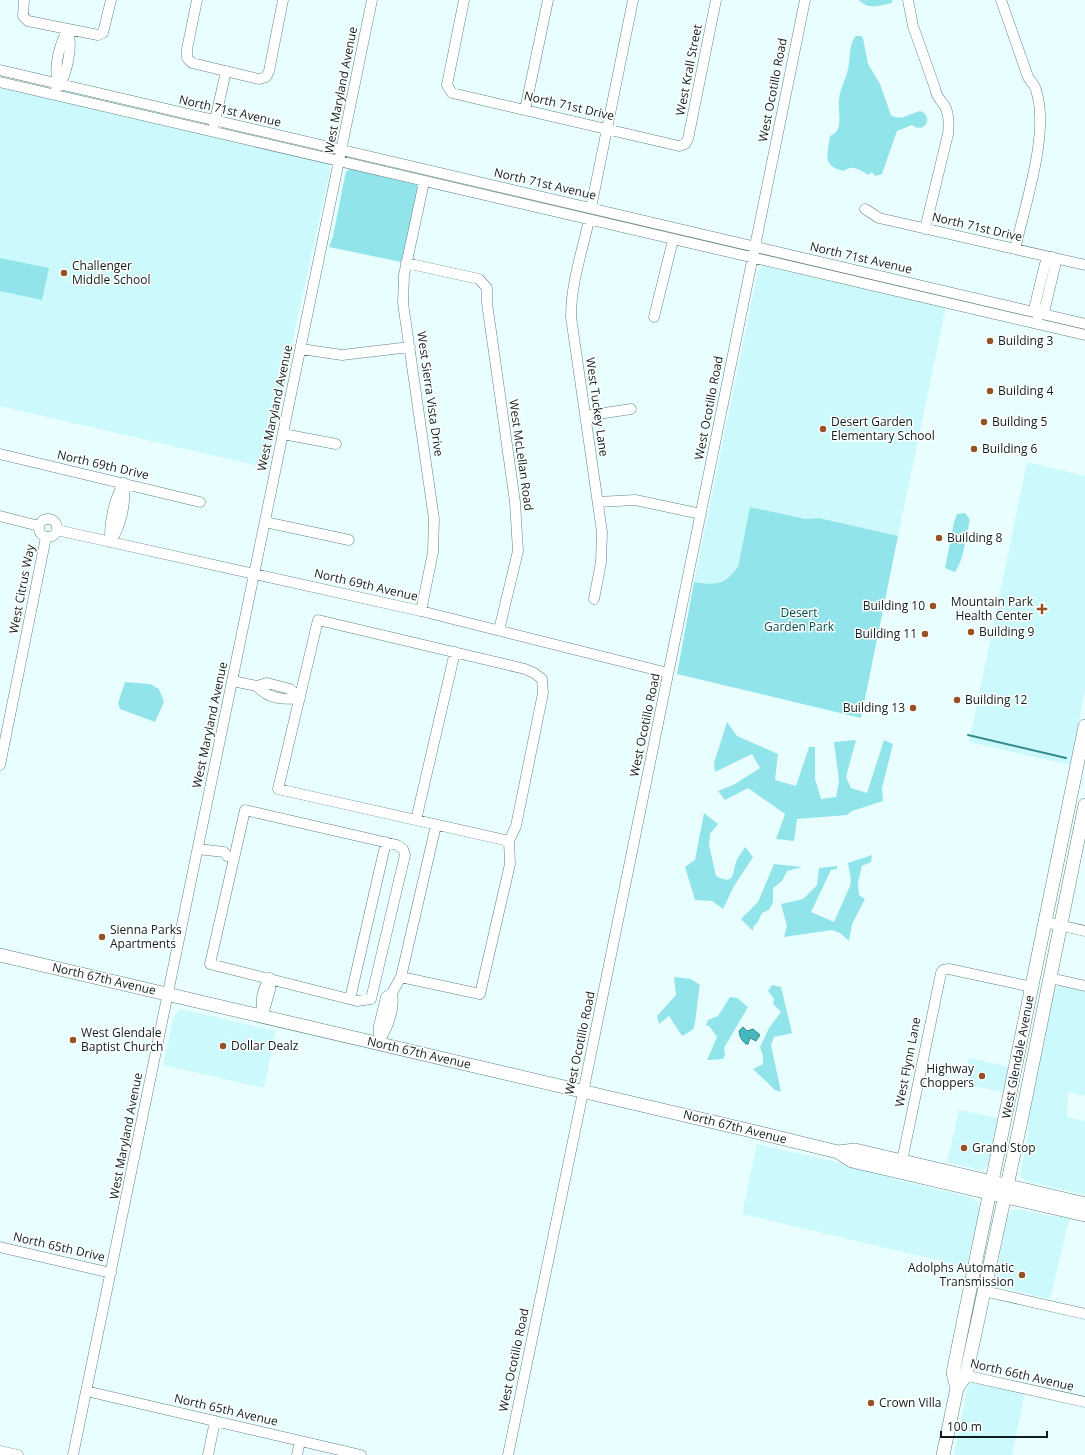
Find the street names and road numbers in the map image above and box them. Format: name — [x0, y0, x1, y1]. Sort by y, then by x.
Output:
street label: West Krall Street — [671, 23, 706, 117]
street label: West Maryland Avenue — [320, 25, 361, 155]
street label: West Ocotillo Road — [754, 36, 791, 143]
street label: North 71st Drive — [522, 87, 616, 124]
street label: North 71st Avenue — [177, 90, 283, 131]
street label: North 71st Avenue — [492, 163, 598, 204]
street label: North 71st Drive — [930, 208, 1024, 245]
street label: North 71st Avenue — [808, 237, 914, 278]
street label: West Sierra Vista Drive — [413, 330, 448, 458]
street label: West Maryland Avenue — [253, 343, 296, 473]
street label: West Ocotillo Road — [690, 354, 727, 461]
street label: West Tuckey Lane — [582, 356, 613, 458]
street label: West McLellan Road — [505, 398, 538, 512]
street label: North 69th Drive — [56, 446, 151, 483]
street label: West Citrus Way — [5, 542, 39, 635]
street label: North 69th Avenue — [312, 564, 420, 605]
street label: West Maryland Avenue — [188, 660, 231, 790]
street label: West Ocotillo Road — [625, 671, 664, 778]
street label: North 67th Avenue — [50, 958, 158, 999]
street label: West Ocotillo Road — [560, 989, 599, 1096]
street label: West Glendale Avenue — [997, 993, 1038, 1120]
street label: West Flynn Lane — [890, 1015, 925, 1108]
street label: North 67th Avenue — [365, 1032, 473, 1073]
street label: West Maryland Avenue — [105, 1071, 146, 1201]
street label: North 67th Avenue — [682, 1105, 789, 1148]
street label: North 65th Drive — [12, 1228, 107, 1265]
street label: West Ocotillo Road — [494, 1306, 533, 1413]
street label: North 66th Avenue — [968, 1354, 1076, 1395]
street label: North 65th Avenue — [172, 1389, 280, 1430]

